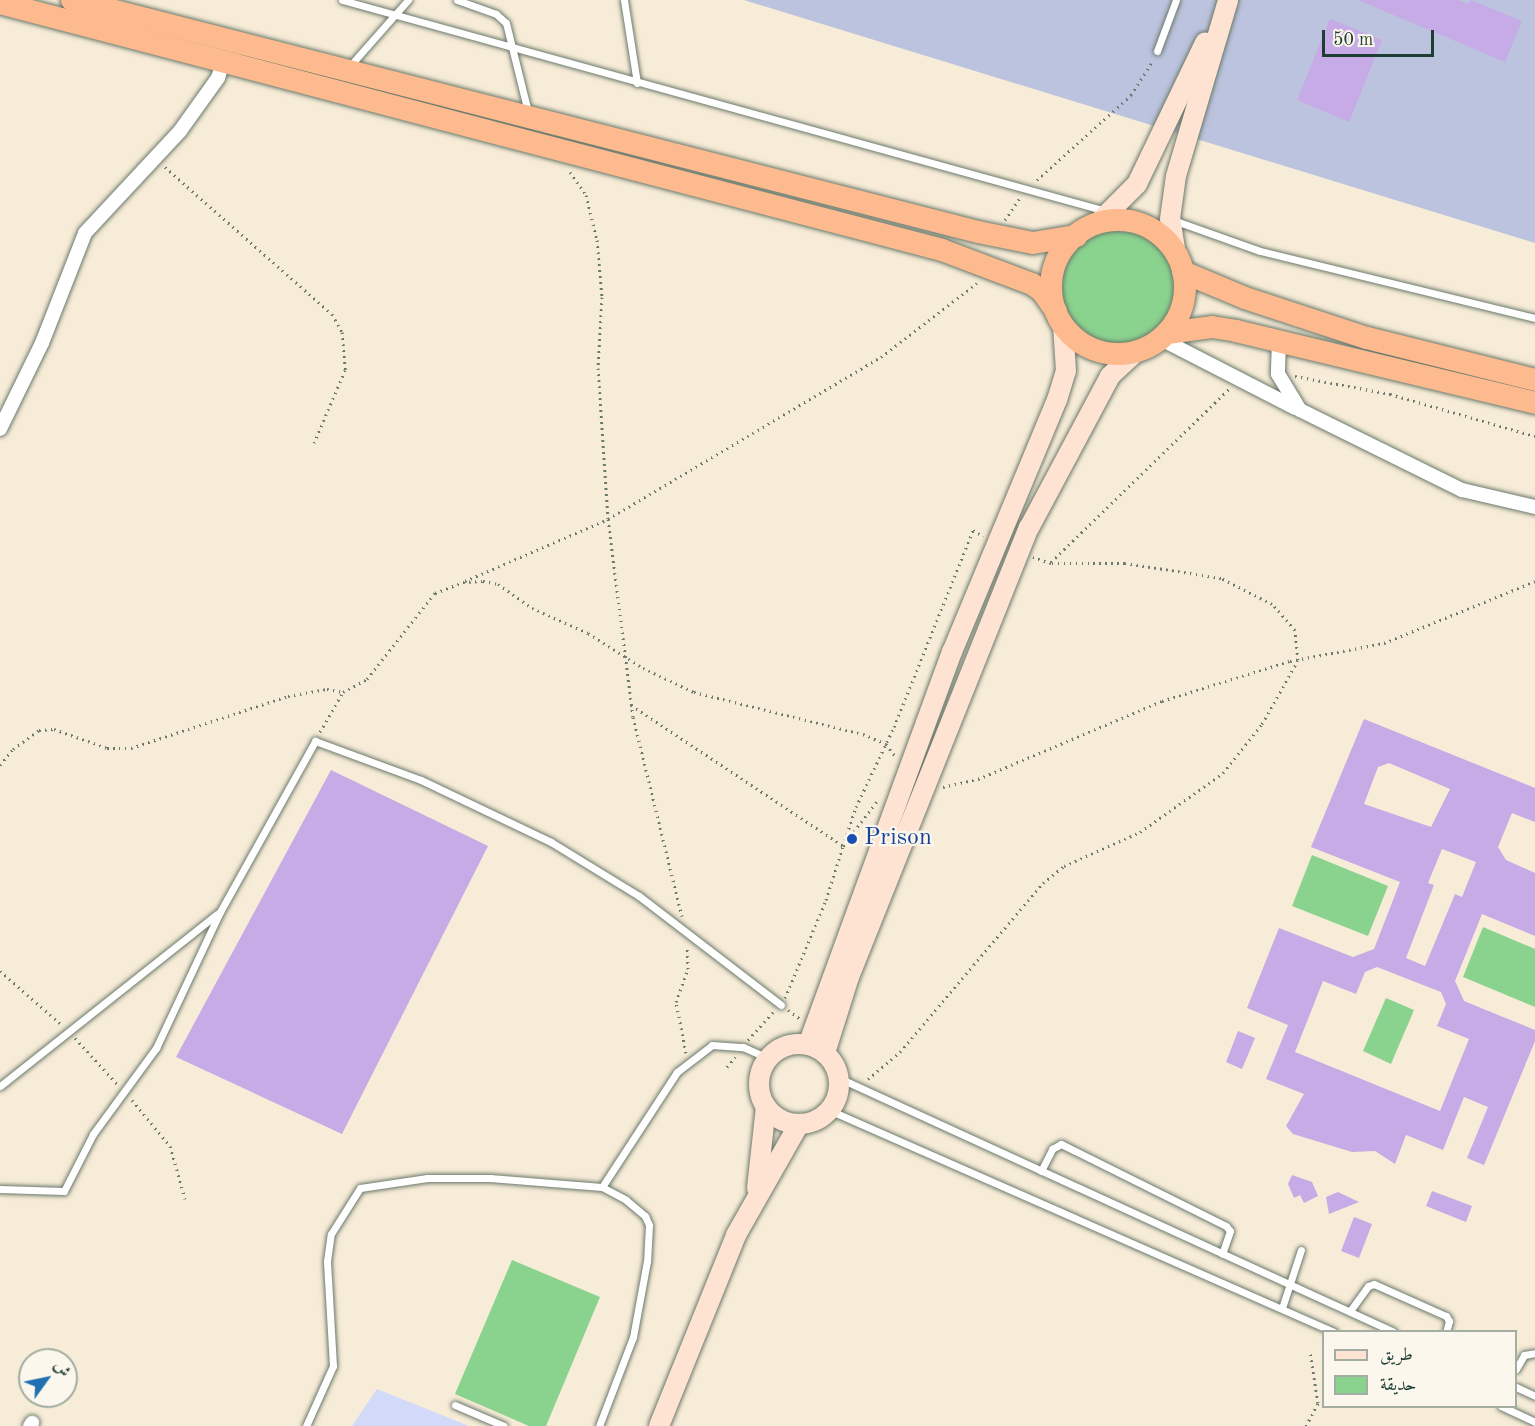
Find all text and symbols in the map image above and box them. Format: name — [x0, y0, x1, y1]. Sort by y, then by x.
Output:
scale bar — [1325, 18, 1438, 56]
text: 50 m — [1333, 31, 1373, 49]
place label: Prison — [864, 825, 932, 853]
marker: Prison — [845, 832, 859, 846]
legend — [1322, 1330, 1517, 1408]
text: طريق — [1380, 1346, 1413, 1364]
north arrow — [18, 1348, 78, 1408]
text: ش — [50, 1358, 72, 1380]
text: حديقة — [1380, 1376, 1416, 1394]

